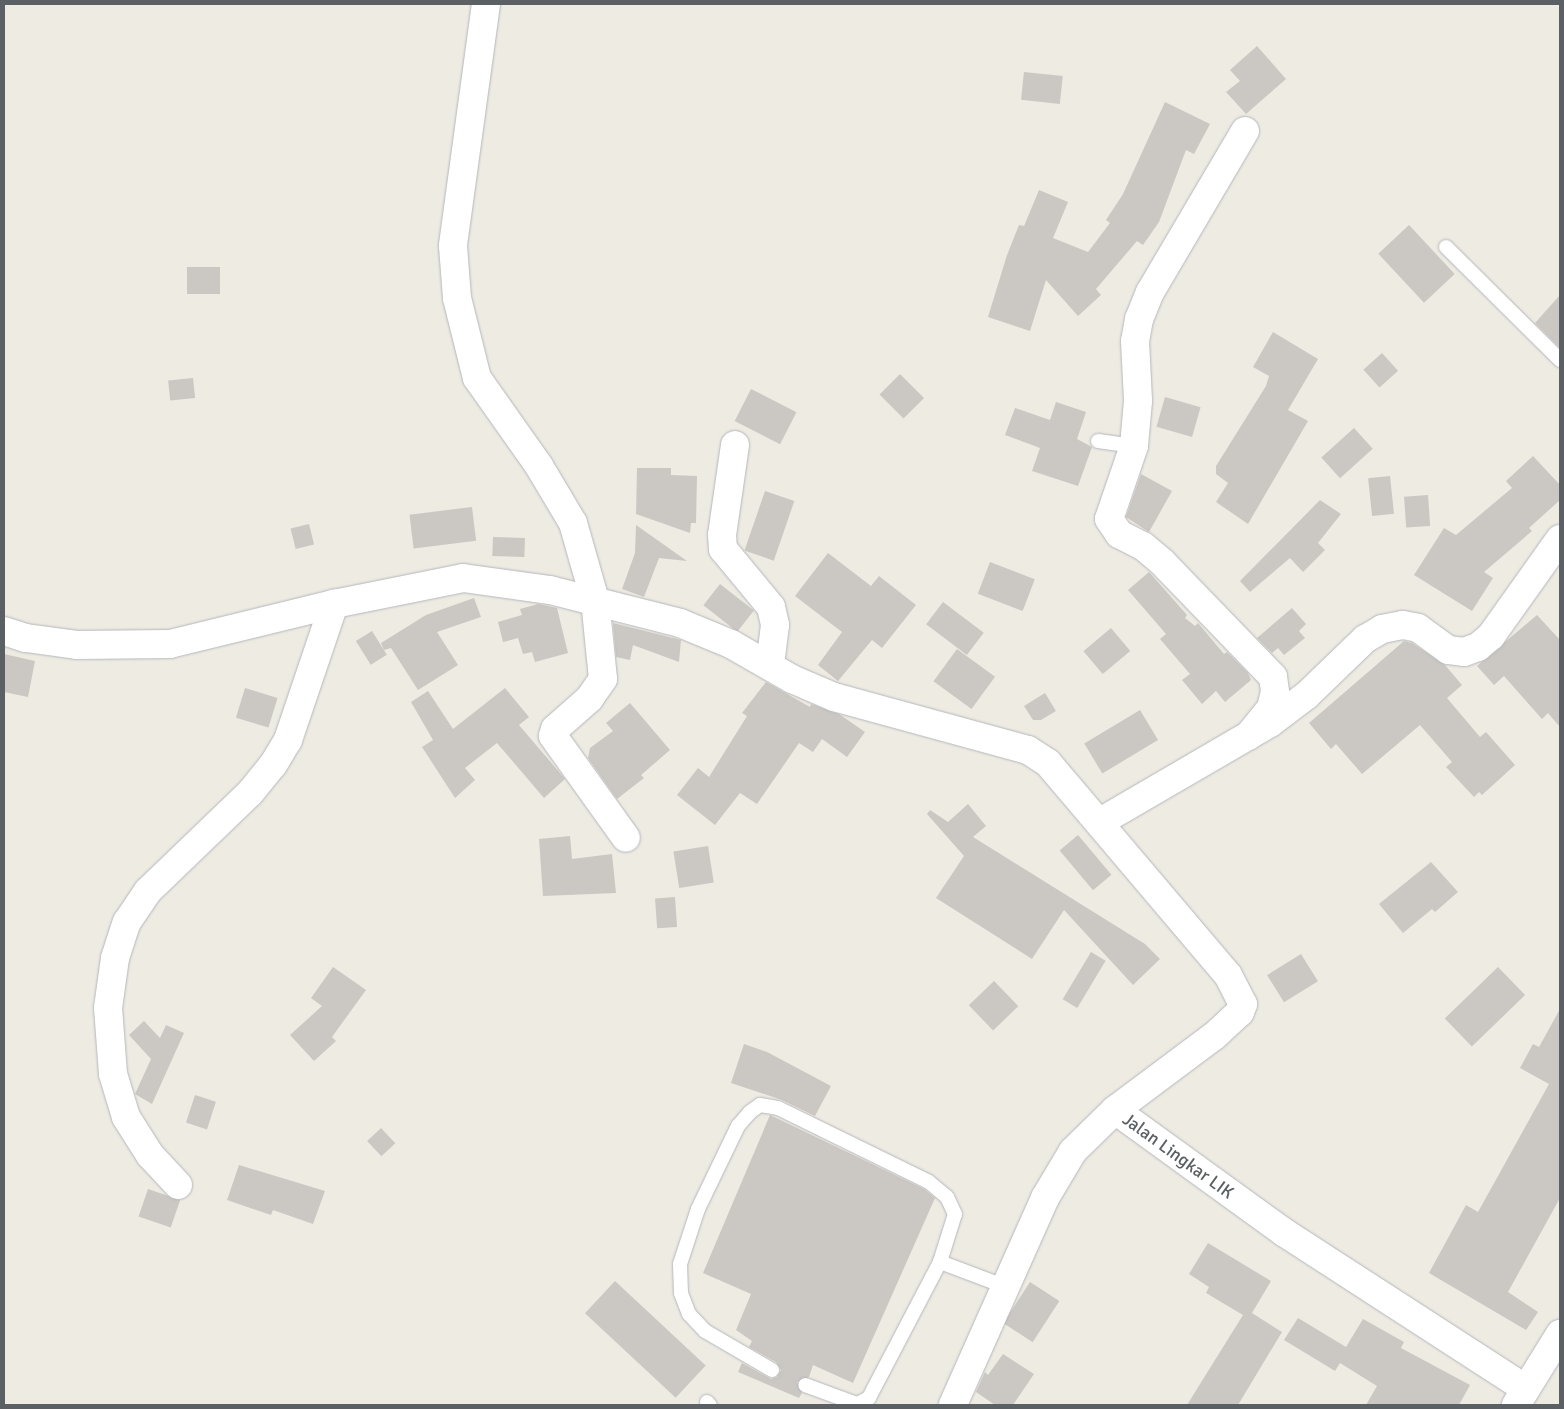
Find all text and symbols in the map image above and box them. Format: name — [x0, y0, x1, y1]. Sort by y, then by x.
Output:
street label: Jalan Lingkar LIK — [1118, 1108, 1238, 1204]

